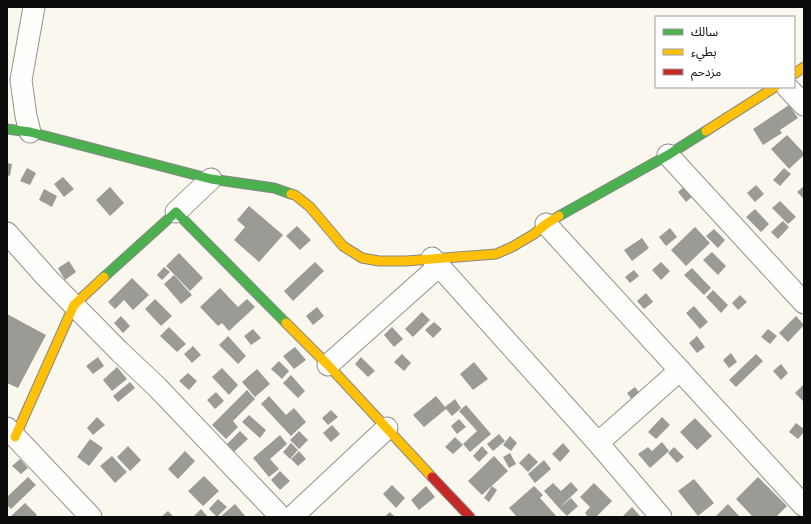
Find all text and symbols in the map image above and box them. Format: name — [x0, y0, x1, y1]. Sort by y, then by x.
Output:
legend — [655, 16, 795, 88]
text: سالك — [691, 22, 718, 40]
text: بطيء — [691, 42, 717, 62]
text: مزدحم — [691, 62, 721, 81]

